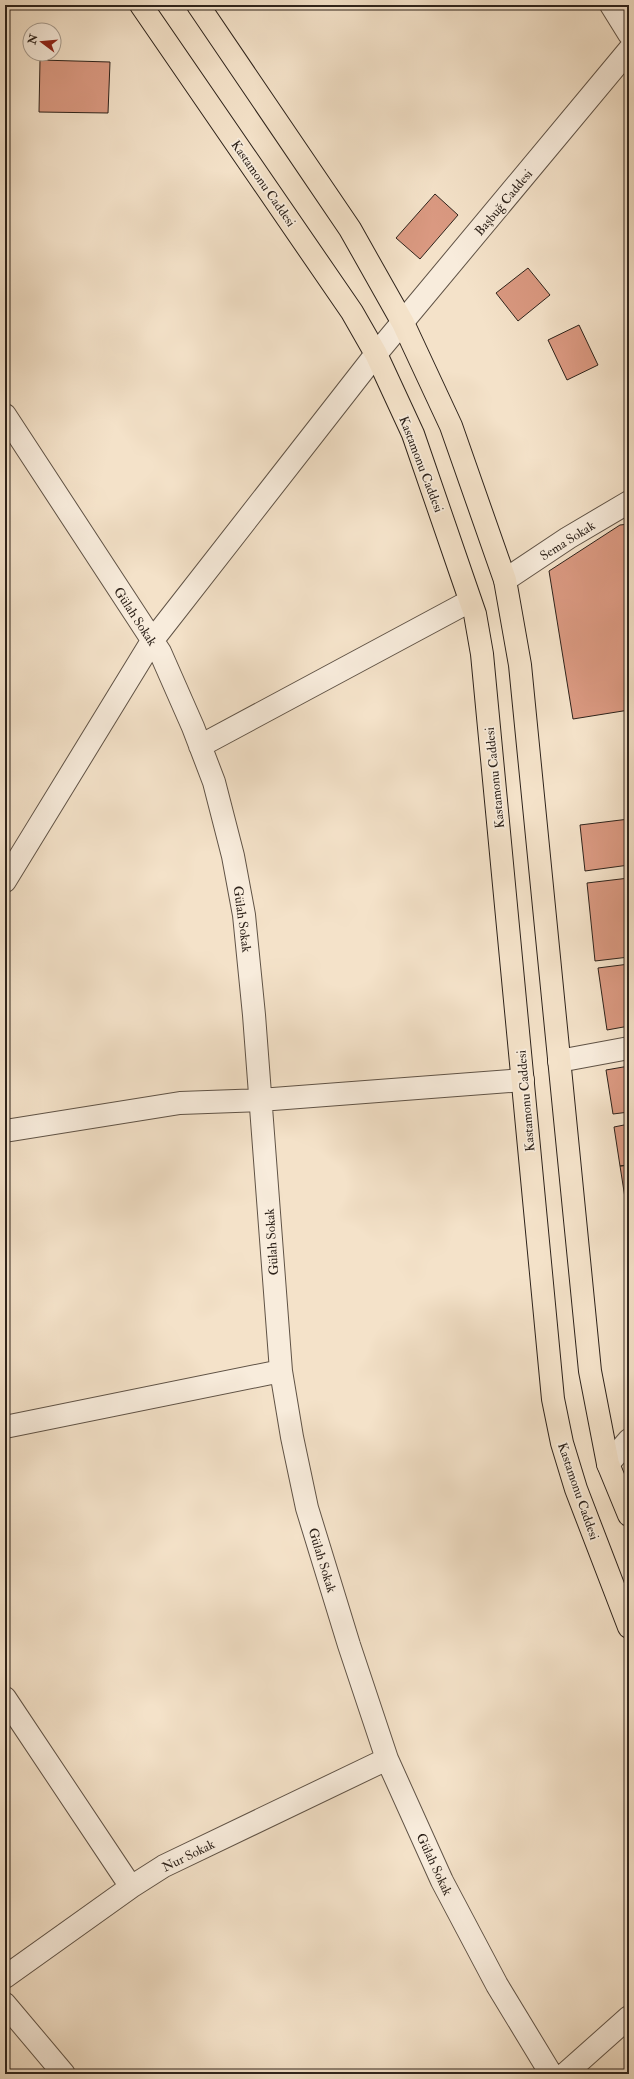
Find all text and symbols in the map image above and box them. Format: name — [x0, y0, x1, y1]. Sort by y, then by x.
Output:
north arrow — [22, 22, 62, 62]
text: N — [25, 32, 41, 47]
street label: Kastamonu Caddesi — [227, 137, 299, 230]
street label: Başbuğ Caddesi — [471, 166, 536, 239]
street label: Kastamonu Caddesi — [395, 414, 447, 515]
street label: Sema Sokak — [537, 517, 599, 564]
street label: Gülah Sokak — [110, 584, 161, 650]
street label: Kastamonu Caddesi — [482, 726, 508, 829]
street label: Gülah Sokak — [229, 885, 255, 954]
street label: Kastamonu Caddesi — [514, 1049, 538, 1152]
street label: Gülah Sokak — [262, 1207, 282, 1276]
street label: Kastamonu Caddesi — [554, 1441, 602, 1543]
street label: Gülah Sokak — [305, 1526, 340, 1595]
street label: Gülah Sokak — [413, 1831, 456, 1899]
street label: Nur Sokak — [159, 1836, 218, 1876]

